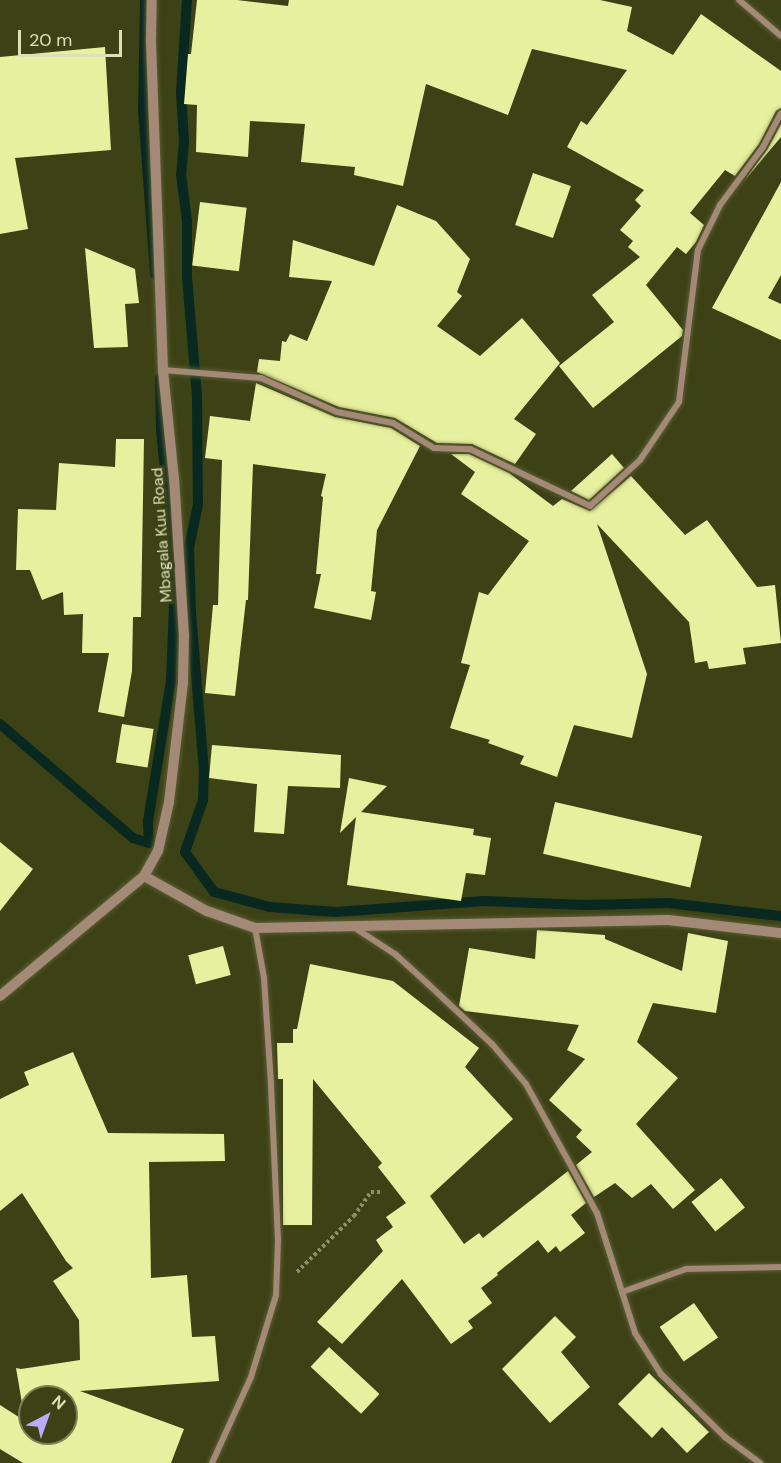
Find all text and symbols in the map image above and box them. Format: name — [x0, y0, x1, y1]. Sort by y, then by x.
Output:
scale bar — [21, 18, 124, 56]
text: 20 m — [29, 28, 72, 52]
street label: Mbagala Kuu Road — [148, 467, 176, 603]
north arrow — [18, 1385, 78, 1445]
text: N — [48, 1391, 70, 1414]

